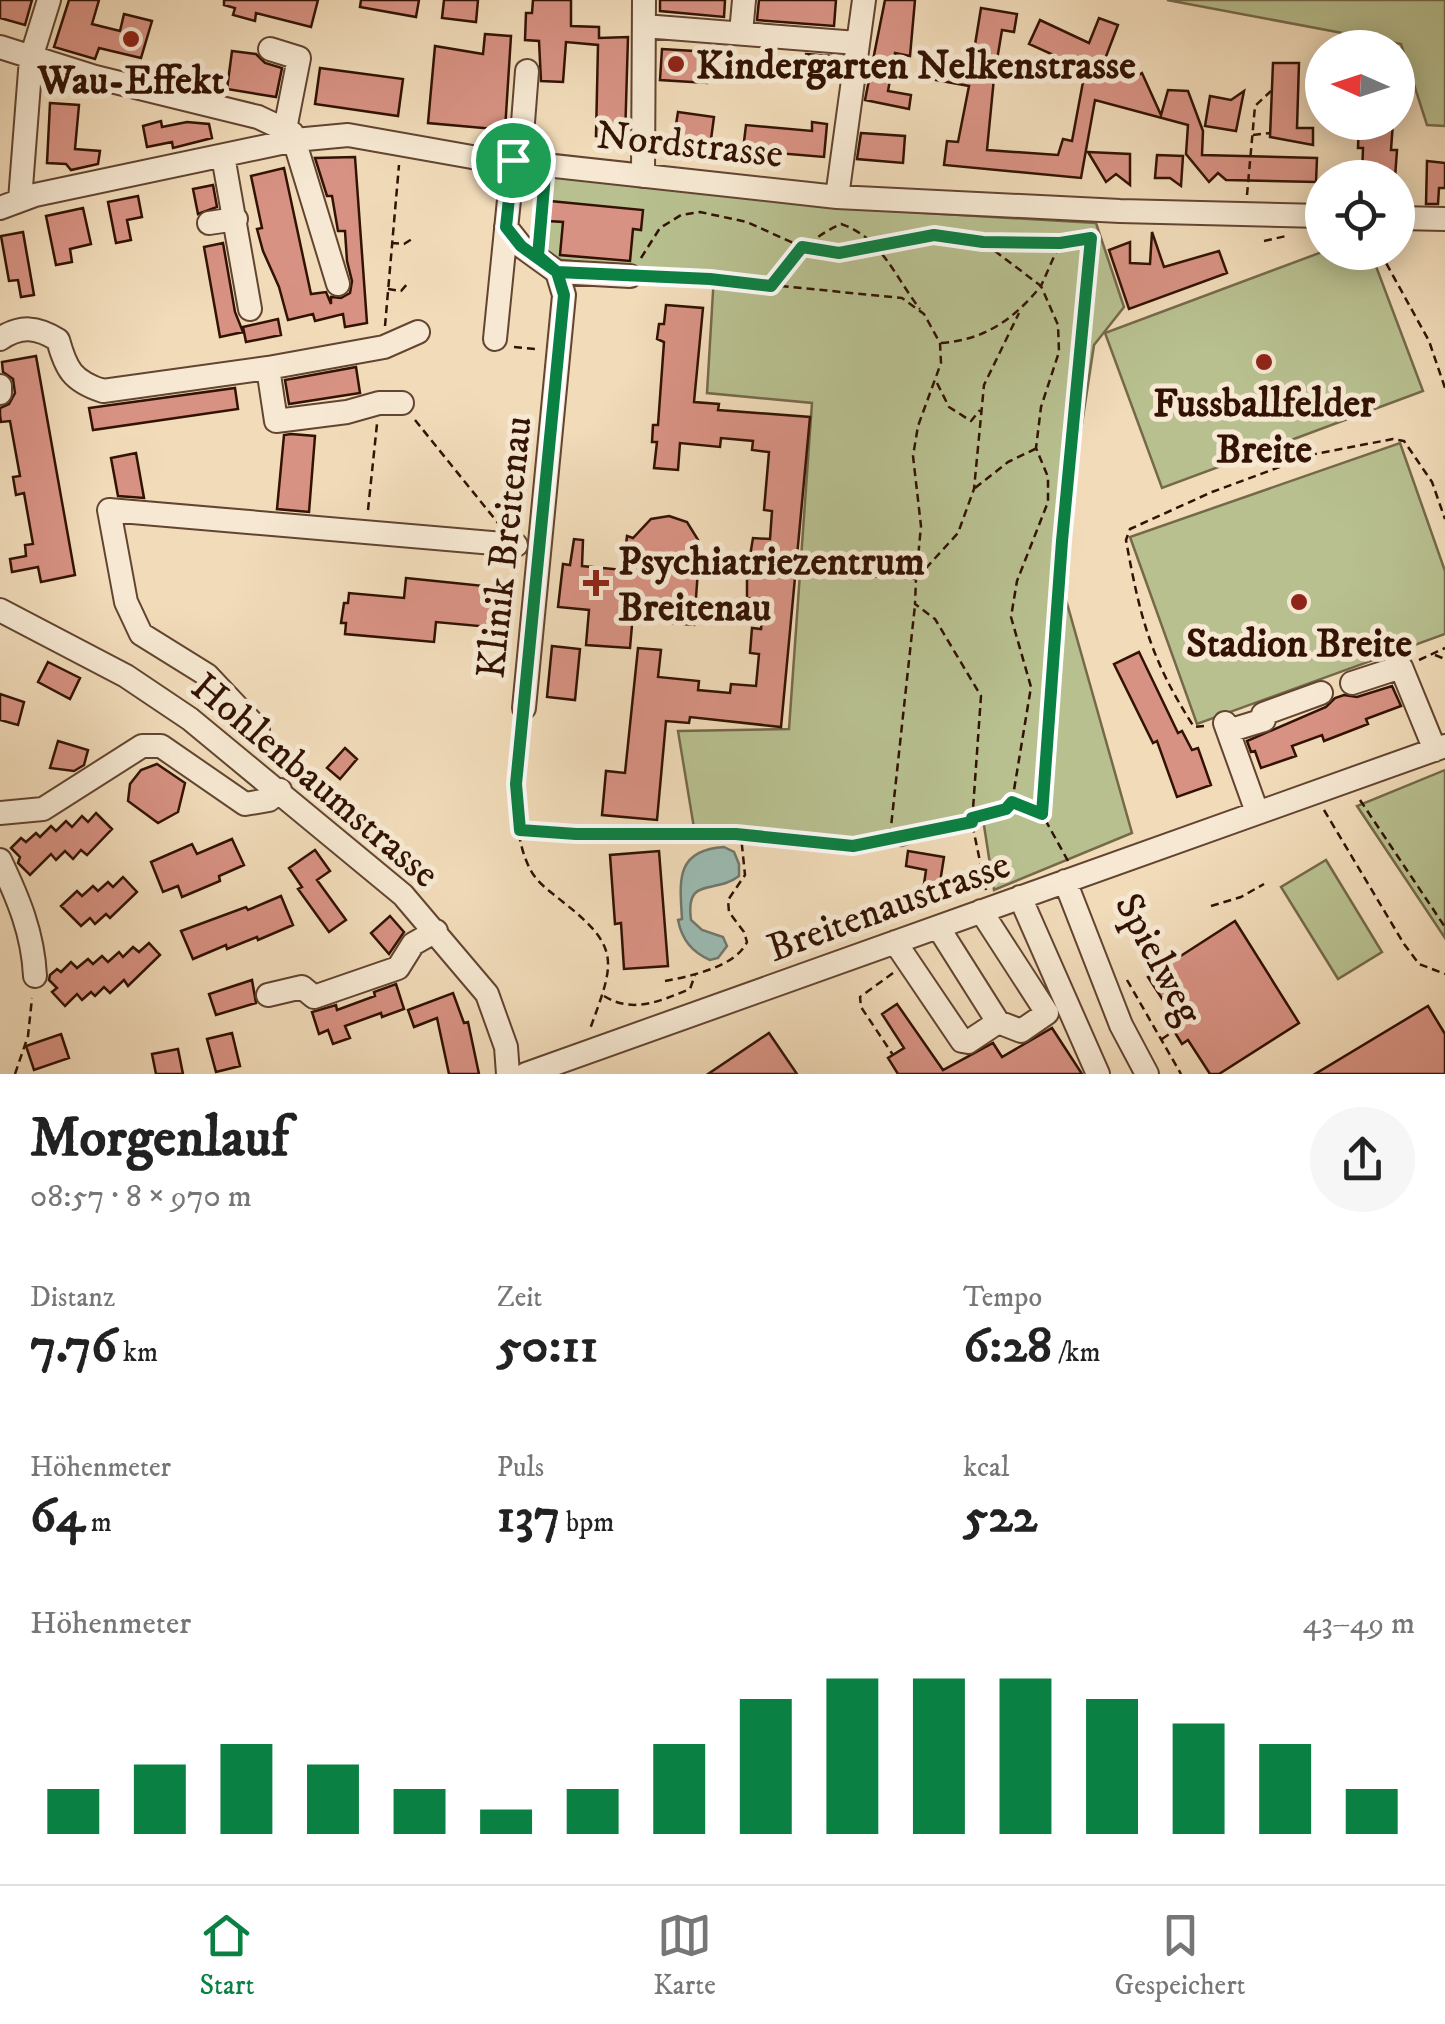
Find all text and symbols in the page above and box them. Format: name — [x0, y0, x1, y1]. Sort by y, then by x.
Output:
marker: Wau-Effekt — [120, 28, 142, 50]
north arrow — [1305, 30, 1415, 140]
map controls — [1305, 30, 1415, 270]
place label: Kindergarten Nelkenstrasse — [696, 42, 1136, 92]
marker: Kindergarten Nelkenstrasse — [665, 53, 687, 75]
place label: Wau-Effekt — [37, 57, 224, 107]
street label: Nordstrasse — [594, 111, 785, 181]
pin — [471, 118, 556, 203]
icon: arrive — [486, 133, 541, 188]
button: locate — [1305, 160, 1415, 270]
marker: Fussballfelder Breite — [1253, 351, 1275, 373]
place label: Fussballfelder Breite — [1153, 380, 1376, 476]
street label: Klinik Breitenau — [467, 414, 545, 681]
place label: Psychiatriezentrum Breitenau — [618, 538, 925, 634]
marker: Psychiatriezentrum Breitenau — [583, 570, 609, 596]
marker: Stadion Breite — [1288, 591, 1310, 613]
place label: Stadion Breite — [1186, 620, 1412, 670]
street label: Hohlenbaumstrasse — [180, 663, 448, 900]
street label: Breitenaustrasse — [761, 841, 1017, 975]
street label: Spielweg — [1102, 885, 1213, 1034]
text: Morgenlauf — [30, 1105, 289, 1174]
button: share — [1310, 1107, 1415, 1212]
text: 08:57 · 8 × 970 m — [30, 1177, 252, 1217]
text: Distanz — [30, 1280, 115, 1315]
text: Zeit — [497, 1280, 542, 1315]
text: Tempo — [963, 1280, 1042, 1315]
text: 7.76 — [30, 1315, 117, 1378]
text: 50:11 — [497, 1315, 598, 1378]
text: 6:28 — [963, 1315, 1052, 1378]
text: km — [117, 1335, 158, 1370]
text: /km — [1052, 1335, 1101, 1370]
text: Höhenmeter — [30, 1450, 171, 1485]
text: Puls — [497, 1450, 544, 1485]
text: kcal — [963, 1450, 1009, 1485]
text: 64 — [30, 1485, 85, 1548]
text: 137 — [497, 1485, 560, 1548]
text: 522 — [963, 1485, 1037, 1548]
text: m — [85, 1505, 112, 1540]
text: bpm — [560, 1505, 614, 1540]
text: Höhenmeter — [30, 1604, 191, 1644]
text: 43–49 m — [1303, 1604, 1415, 1644]
tab: Start — [199, 1908, 254, 2003]
tab: Karte — [653, 1908, 716, 2003]
tab: Gespeichert — [1115, 1908, 1246, 2003]

